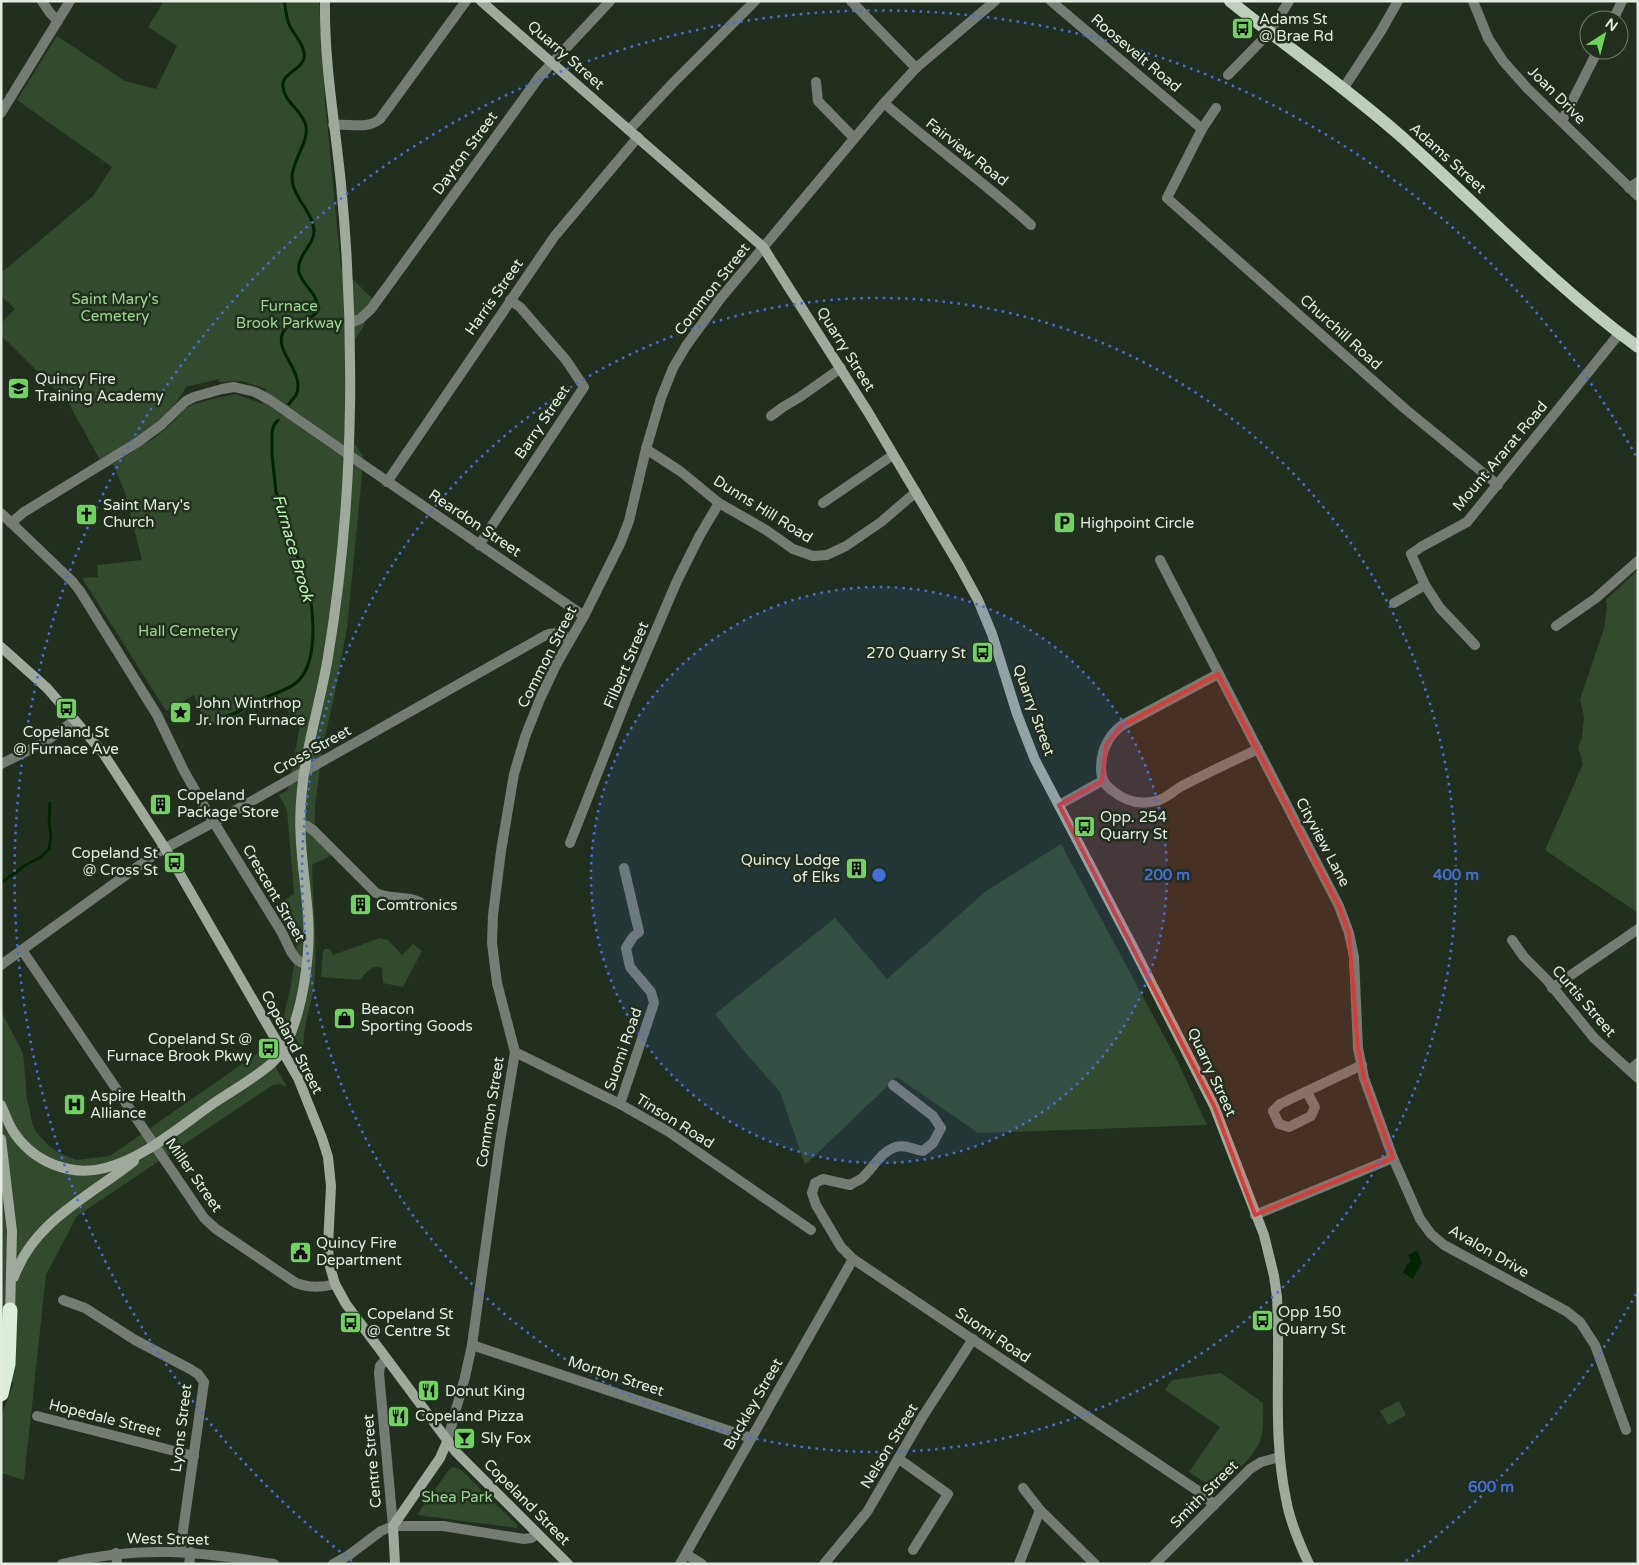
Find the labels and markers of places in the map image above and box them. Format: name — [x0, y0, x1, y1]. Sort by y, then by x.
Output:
place label: Adams St @ Brae Rd — [1259, 10, 1333, 45]
bus stop icon: Adams St @ Brae Rd — [1231, 16, 1255, 40]
place label: Quincy Fire Training Academy — [35, 370, 164, 405]
school or university icon: Quincy Fire Training Academy — [7, 376, 31, 400]
place label: Saint Mary's Church — [103, 496, 190, 531]
church icon: Saint Mary's Church — [75, 502, 99, 526]
parking icon: Highpoint Circle — [1052, 511, 1076, 535]
place label: Highpoint Circle — [1080, 514, 1194, 532]
bus stop icon: 270 Quarry St — [970, 641, 994, 665]
place label: 270 Quarry St — [866, 644, 966, 662]
place label: John Wintrhop Jr. Iron Furnace — [196, 694, 305, 729]
bus stop icon: Copeland St @ Furnace Ave — [54, 697, 78, 721]
place icon: John Wintrhop Jr. Iron Furnace — [168, 700, 192, 724]
place label: Copeland St @ Furnace Ave — [13, 723, 119, 758]
place label: Copeland Package Store — [177, 786, 279, 821]
building icon: Copeland Package Store — [149, 792, 173, 816]
place label: Opp. 254 Quarry St — [1100, 808, 1168, 843]
bus stop icon: Opp. 254 Quarry St — [1072, 814, 1096, 838]
place label: Copeland St @ Cross St — [71, 844, 158, 879]
bus stop icon: Copeland St @ Cross St — [162, 850, 186, 874]
place label: Quincy Lodge of Elks — [741, 851, 840, 886]
building icon: Quincy Lodge of Elks — [844, 857, 868, 881]
centre of rings — [870, 866, 888, 884]
building icon: Comtronics — [348, 893, 372, 917]
place label: Comtronics — [376, 896, 457, 914]
place label: Beacon Sporting Goods — [361, 1000, 473, 1035]
shop icon: Beacon Sporting Goods — [333, 1006, 357, 1030]
place label: Copeland St @ Furnace Brook Pkwy — [106, 1030, 252, 1065]
bus stop icon: Copeland St @ Furnace Brook Pkwy — [256, 1036, 280, 1060]
place label: Aspire Health Alliance — [90, 1087, 186, 1122]
hospital icon: Aspire Health Alliance — [62, 1093, 86, 1117]
place label: Quincy Fire Department — [316, 1234, 402, 1269]
public building icon: Quincy Fire Department — [288, 1240, 312, 1264]
place label: Opp 150 Quarry St — [1278, 1303, 1346, 1338]
place label: Copeland St @ Centre St — [367, 1305, 454, 1340]
bus stop icon: Opp 150 Quarry St — [1250, 1309, 1274, 1333]
bus stop icon: Copeland St @ Centre St — [339, 1311, 363, 1335]
restaurant icon: Donut King — [417, 1379, 441, 1403]
place label: Donut King — [445, 1382, 525, 1400]
restaurant icon: Copeland Pizza — [387, 1404, 411, 1428]
place label: Copeland Pizza — [415, 1407, 524, 1425]
bar icon: Sly Fox — [453, 1426, 477, 1450]
place label: Sly Fox — [481, 1429, 531, 1447]

